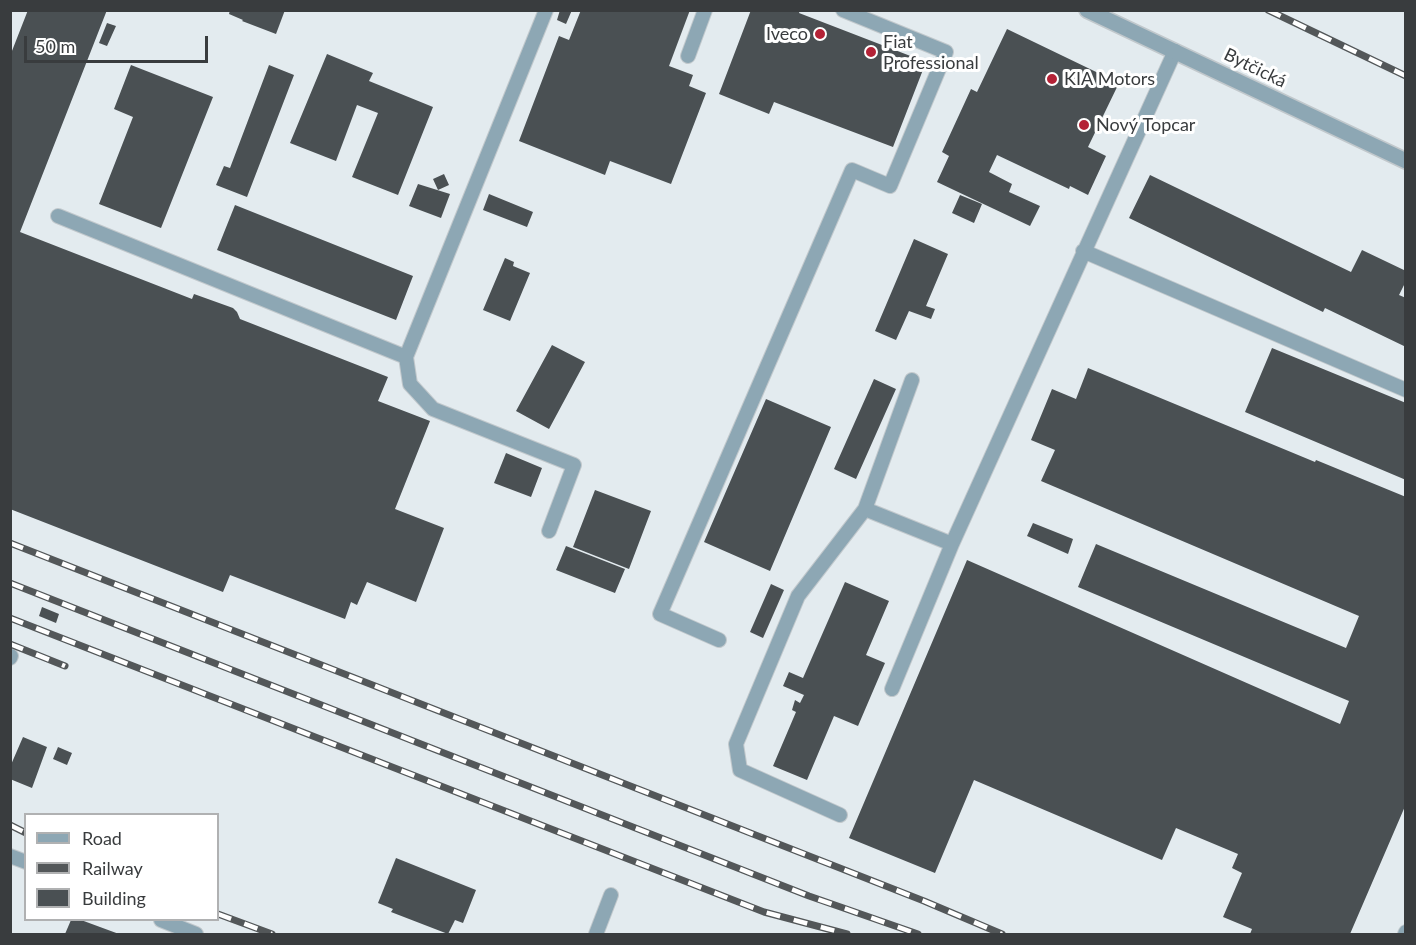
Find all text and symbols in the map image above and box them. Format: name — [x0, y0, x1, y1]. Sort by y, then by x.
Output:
place label: Iveco — [766, 23, 808, 45]
scale bar — [27, 24, 212, 62]
marker: Iveco — [813, 27, 827, 41]
place label: Fiat Professional — [883, 31, 979, 74]
text: 50 m — [35, 35, 75, 57]
street label: Bytčická — [1220, 44, 1290, 92]
marker: Fiat Professional — [864, 45, 878, 59]
place label: KIA Motors — [1064, 68, 1155, 90]
marker: KIA Motors — [1045, 72, 1059, 86]
place label: Nový Topcar — [1096, 114, 1195, 136]
marker: Nový Topcar — [1077, 118, 1091, 132]
legend — [24, 813, 219, 921]
text: Road — [82, 827, 122, 849]
text: Railway — [82, 857, 143, 879]
text: Building — [82, 887, 146, 909]

